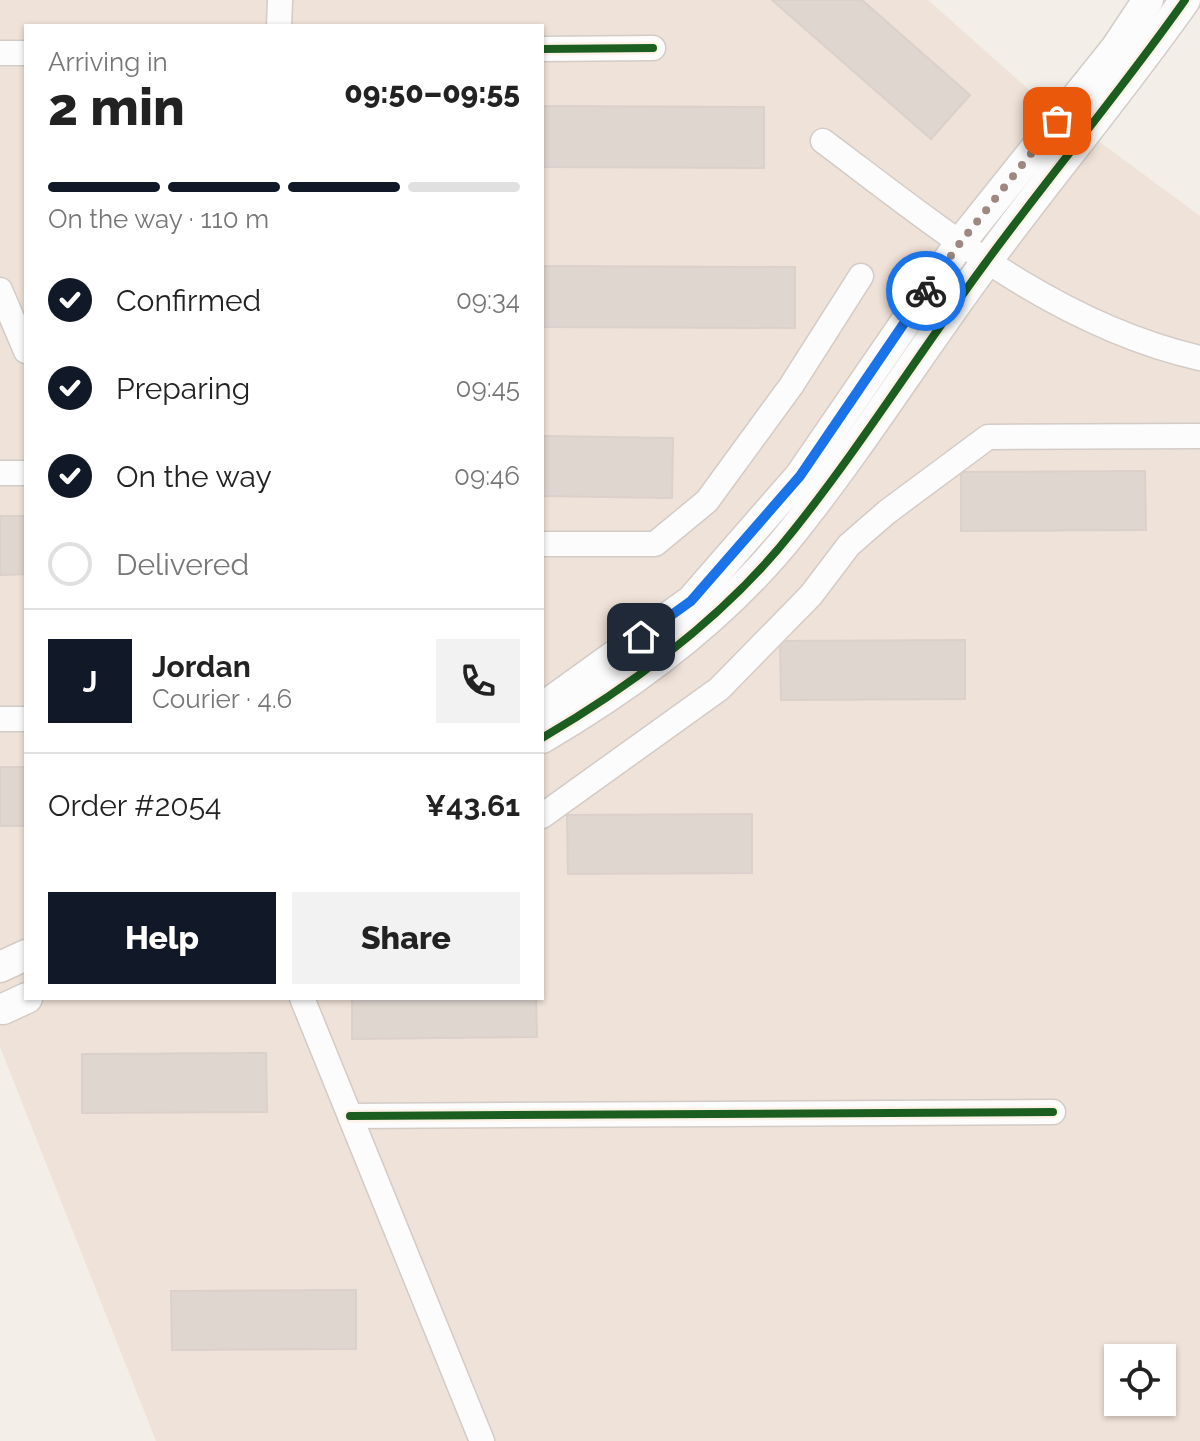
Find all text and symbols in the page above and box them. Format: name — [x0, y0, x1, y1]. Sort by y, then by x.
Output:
text: Arriving in — [48, 47, 168, 77]
text: 09:50–09:55 — [344, 75, 520, 110]
text: 2 min — [48, 76, 185, 137]
pin — [1023, 87, 1091, 155]
icon: bag — [1035, 99, 1079, 143]
text: On the way · 110 m — [48, 204, 269, 234]
courier — [886, 251, 966, 331]
icon: bike — [904, 269, 948, 313]
icon: check — [48, 278, 92, 322]
text: Confirmed — [116, 283, 261, 318]
text: 09:34 — [456, 285, 520, 315]
icon: check — [48, 366, 92, 410]
text: Preparing — [116, 371, 250, 406]
text: 09:45 — [456, 373, 520, 403]
icon: check — [48, 454, 92, 498]
text: On the way — [116, 459, 272, 494]
text: 09:46 — [454, 461, 520, 491]
text: Delivered — [116, 547, 249, 582]
pin — [607, 603, 675, 671]
icon: home — [619, 615, 663, 659]
button: phone — [436, 639, 520, 723]
text: Jordan — [152, 649, 251, 684]
text: J — [83, 664, 97, 699]
text: Courier · 4.6 — [152, 684, 292, 714]
text: Order #2054 — [48, 788, 221, 823]
text: ¥43.61 — [425, 788, 520, 823]
button: Help — [48, 892, 276, 984]
button: Share — [292, 892, 520, 984]
map controls — [1104, 1344, 1176, 1416]
button: locate — [1104, 1344, 1176, 1416]

